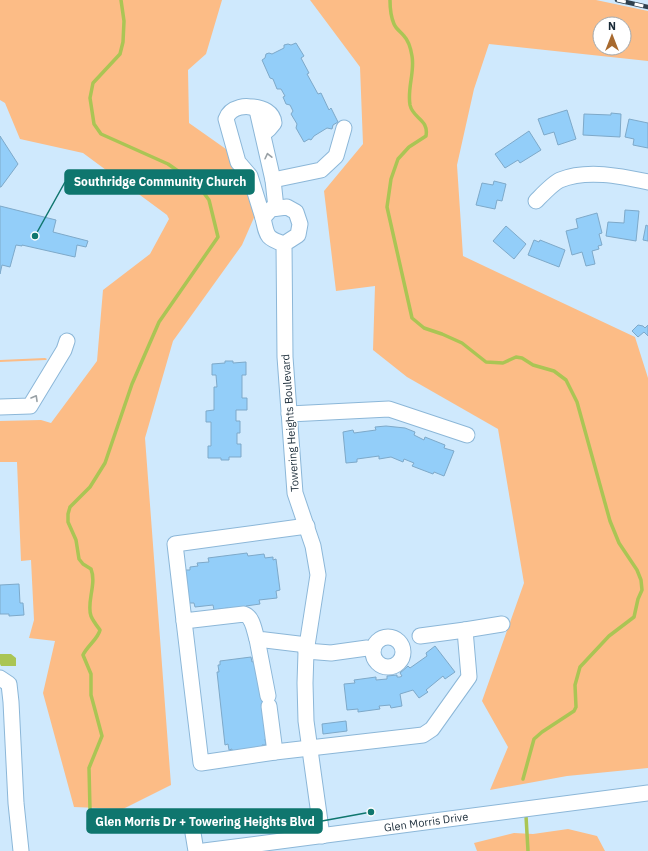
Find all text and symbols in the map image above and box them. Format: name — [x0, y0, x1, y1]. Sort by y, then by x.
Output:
north arrow — [592, 16, 632, 56]
text: N — [608, 19, 616, 33]
one-way arrow — [264, 153, 273, 160]
callout: Southridge Community Church — [65, 170, 254, 194]
text: Southridge Community Church — [74, 174, 246, 189]
street label: Towering Heights Boulevard — [278, 354, 302, 492]
one-way arrow — [30, 395, 37, 402]
callout: Glen Morris Dr + Towering Heights Blvd — [87, 809, 322, 833]
street label: Glen Morris Drive — [383, 809, 469, 835]
text: Glen Morris Dr + Towering Heights Blvd — [95, 814, 315, 829]

